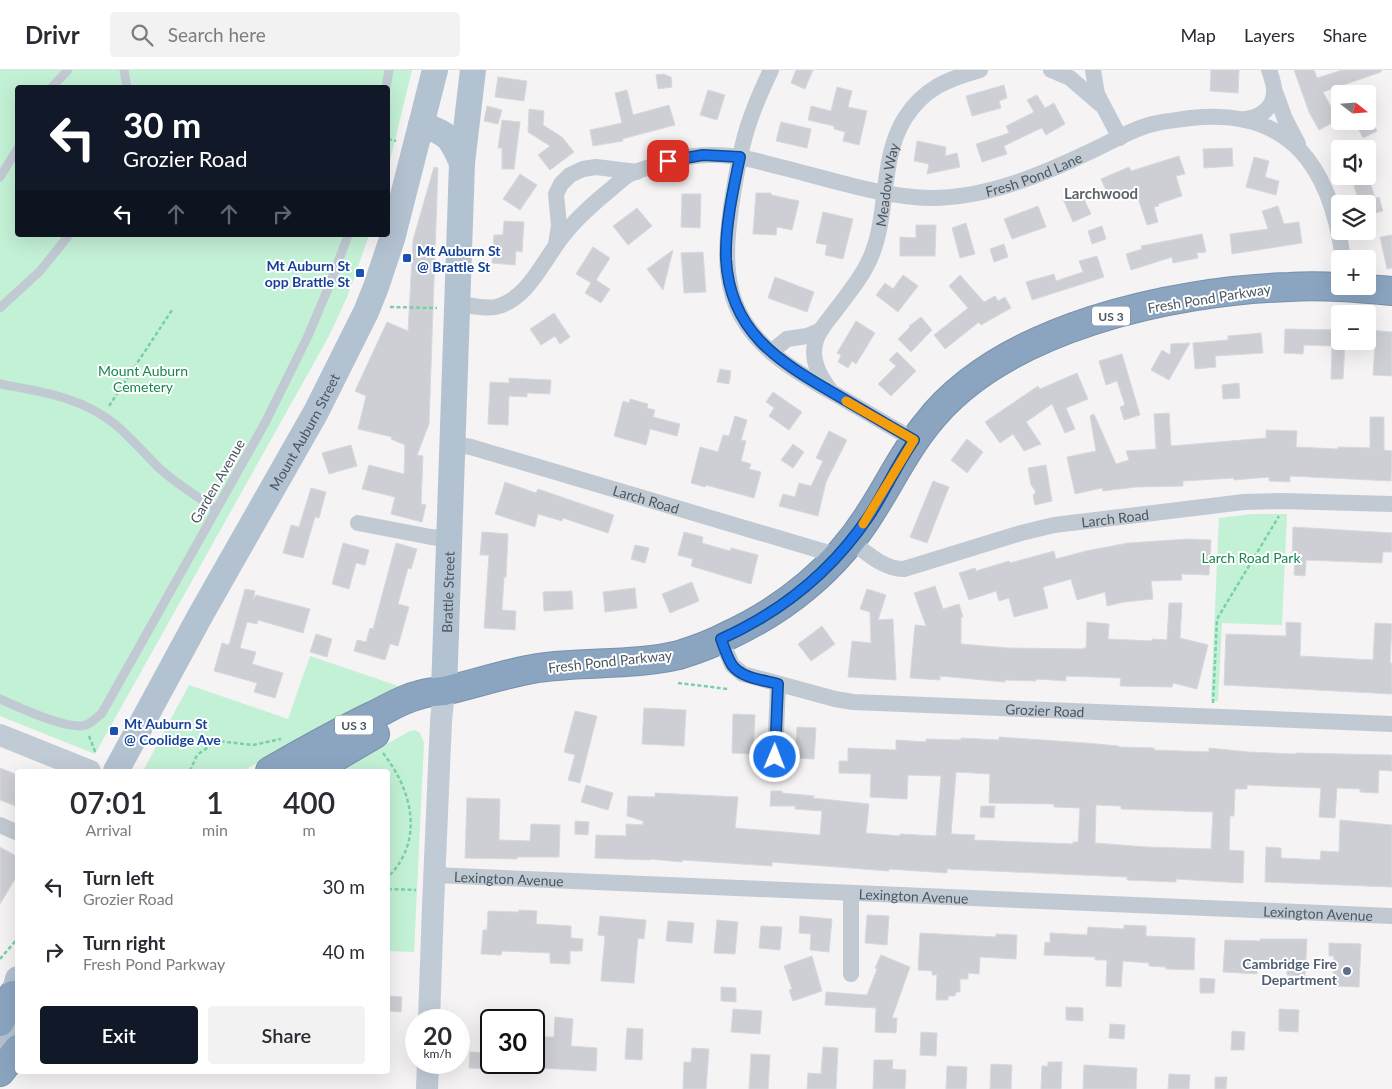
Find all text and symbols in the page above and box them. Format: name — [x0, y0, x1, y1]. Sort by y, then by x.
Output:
search box — [110, 12, 460, 57]
text: Drivr — [25, 20, 80, 49]
icon: search — [128, 21, 156, 49]
text: Search here — [168, 23, 266, 46]
text: Map — [1180, 24, 1216, 46]
text: Layers — [1244, 24, 1295, 46]
text: Share — [1323, 24, 1367, 46]
north arrow — [1331, 85, 1376, 130]
map controls — [1331, 85, 1376, 350]
text: 30 m — [123, 103, 201, 145]
icon: left — [40, 105, 105, 170]
pin — [647, 140, 689, 182]
street label: Meadow Way — [871, 140, 902, 228]
button: sound — [1331, 140, 1376, 185]
text: Grozier Road — [123, 145, 248, 172]
icon: arrive — [654, 147, 682, 175]
street label: Fresh Pond Lane — [984, 148, 1084, 200]
district label: Larchwood — [1064, 184, 1138, 202]
button: layers — [1331, 195, 1376, 240]
icon: left — [109, 200, 137, 228]
icon: ahead — [162, 200, 190, 228]
icon: ahead — [215, 200, 243, 228]
icon: right — [268, 200, 296, 228]
place label: Mt Auburn St @ Brattle St — [417, 242, 501, 275]
button: + — [1331, 250, 1376, 295]
marker: Mt Auburn St @ Brattle St — [401, 252, 413, 264]
place label: Mt Auburn St opp Brattle St — [265, 257, 351, 290]
marker: Mt Auburn St opp Brattle St — [354, 267, 366, 279]
street label: Fresh Pond Parkway — [1146, 280, 1273, 316]
button: − — [1331, 305, 1376, 350]
road number: US 3 — [1092, 307, 1130, 326]
park label: Mount Auburn Cemetery — [98, 362, 188, 395]
street label: Mount Auburn Street — [265, 370, 343, 493]
street label: Garden Avenue — [186, 436, 248, 526]
street label: Larch Road — [611, 481, 681, 517]
street label: Larch Road — [1080, 505, 1150, 530]
park label: Larch Road Park — [1201, 549, 1301, 566]
street label: Brattle Street — [437, 551, 457, 633]
street label: Fresh Pond Parkway — [547, 646, 674, 676]
street label: Grozier Road — [1005, 700, 1085, 720]
place label: Mt Auburn St @ Coolidge Ave — [124, 715, 221, 748]
road number: US 3 — [335, 716, 373, 734]
marker: Mt Auburn St @ Coolidge Ave — [108, 725, 120, 737]
position arrow — [748, 730, 800, 782]
text: 07:01 — [70, 784, 147, 820]
text: 1 — [206, 784, 224, 820]
text: 400 — [283, 784, 335, 820]
text: Arrival — [85, 820, 132, 839]
text: min — [202, 820, 228, 839]
text: m — [302, 820, 316, 839]
text: Turn left — [83, 866, 154, 889]
street label: Lexington Avenue — [454, 867, 564, 889]
icon: left — [40, 873, 68, 901]
text: 30 m — [322, 875, 365, 898]
street label: Lexington Avenue — [858, 885, 969, 906]
text: Grozier Road — [83, 889, 174, 908]
street label: Lexington Avenue — [1263, 902, 1373, 924]
text: Turn right — [83, 931, 165, 954]
icon: right — [40, 938, 68, 966]
text: 40 m — [322, 940, 365, 963]
text: Fresh Pond Parkway — [83, 954, 225, 973]
place label: Cambridge Fire Department — [1242, 955, 1338, 988]
marker: Cambridge Fire Department — [1341, 965, 1353, 977]
button: Exit — [40, 1006, 198, 1064]
button: Share — [208, 1006, 365, 1064]
speed limit sign: 30 — [480, 1009, 545, 1074]
text: 20 — [423, 1020, 452, 1050]
text: km/h — [423, 1046, 452, 1061]

